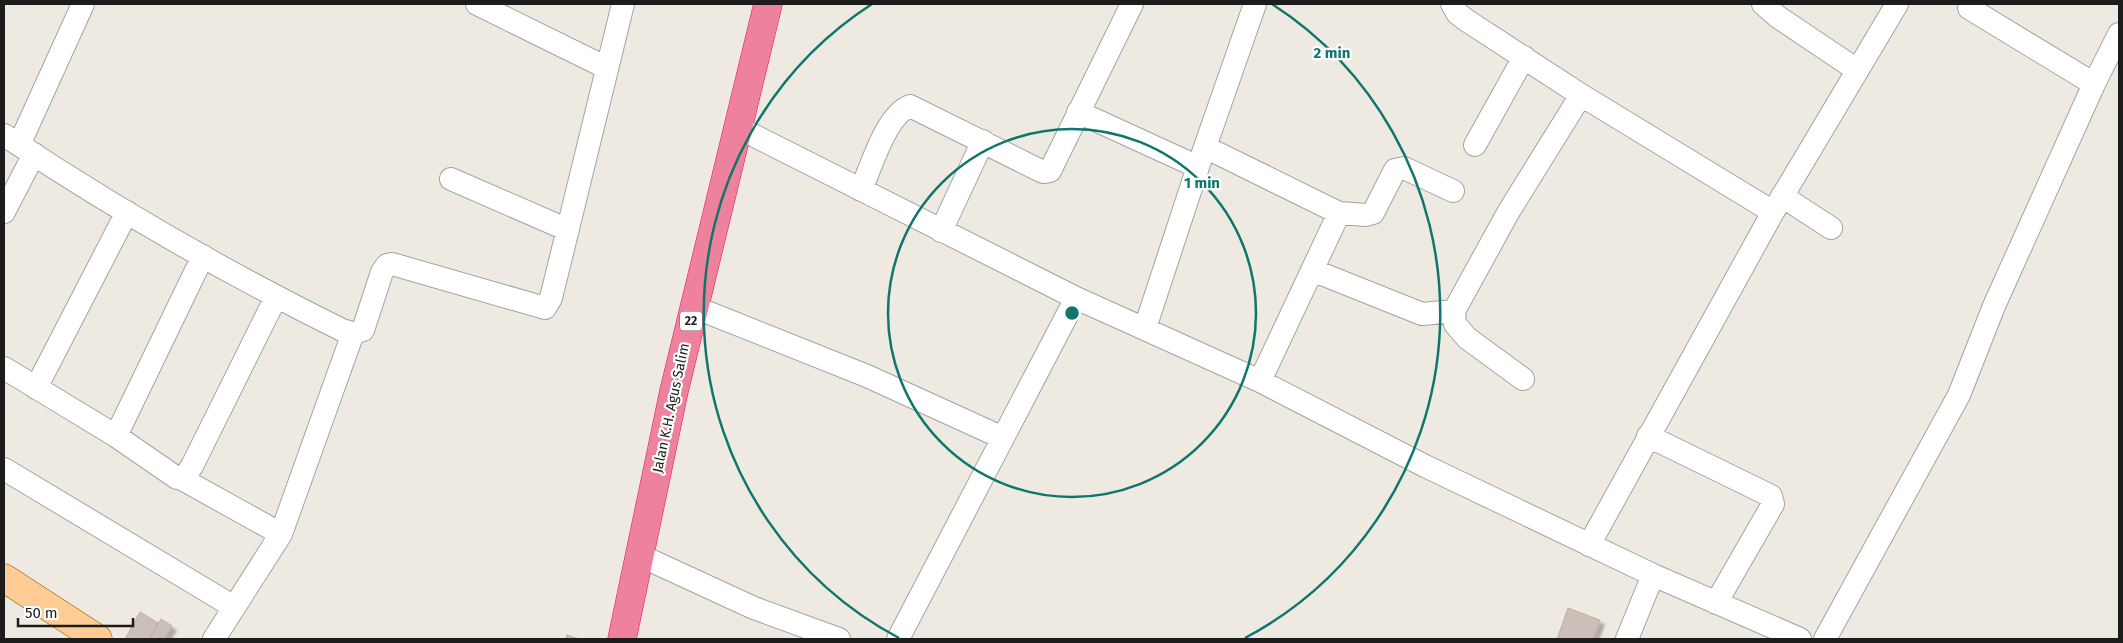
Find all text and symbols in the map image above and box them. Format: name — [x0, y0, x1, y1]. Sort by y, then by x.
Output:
text: 2 min — [1314, 44, 1350, 62]
text: 1 min — [1184, 174, 1220, 192]
centre of rings — [1063, 304, 1081, 322]
road number: 22 — [680, 312, 702, 331]
street label: Jalan K.H. Agus Salim — [649, 342, 693, 474]
scale bar — [18, 596, 132, 628]
text: 50 m — [25, 604, 58, 622]

